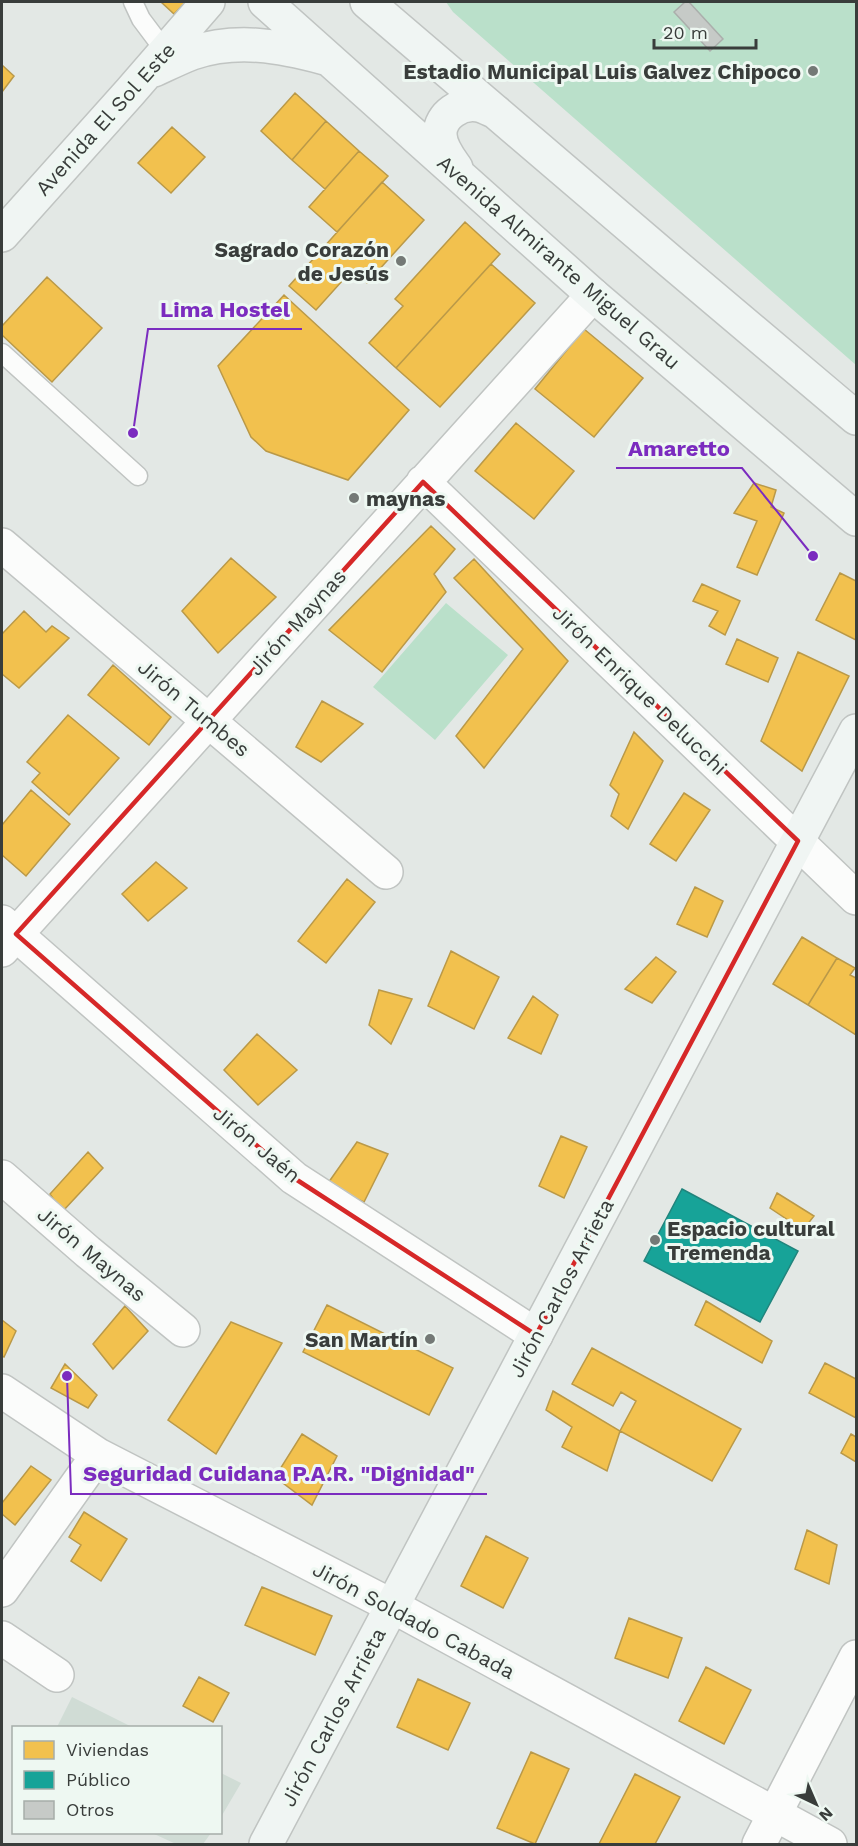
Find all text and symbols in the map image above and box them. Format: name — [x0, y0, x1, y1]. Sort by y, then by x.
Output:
scale bar — [654, 12, 756, 50]
text: 20 m — [663, 22, 708, 43]
street label: Avenida El Sol Este — [30, 37, 180, 201]
place label: Estadio Municipal Luis Galvez Chipoco — [403, 59, 801, 84]
marker: Estadio Municipal Luis Galvez Chipoco — [806, 64, 820, 78]
street label: Avenida Almirante Miguel Grau — [432, 150, 686, 374]
place label: Sagrado Corazón de Jesús — [214, 237, 389, 286]
marker: Sagrado Corazón de Jesús — [394, 254, 408, 268]
callout: Lima Hostel — [148, 289, 302, 329]
text: Lima Hostel — [160, 297, 291, 322]
callout: Amaretto — [616, 428, 742, 468]
text: Amaretto — [628, 436, 730, 461]
place label: maynas — [366, 486, 445, 511]
marker: maynas — [347, 491, 361, 505]
street label: Jirón Maynas — [243, 564, 351, 680]
street label: Jirón Enrique Delucchi — [547, 600, 733, 780]
street label: Jirón Tumbes — [133, 654, 255, 762]
street label: Jirón Jaén — [208, 1100, 306, 1188]
street label: Jirón Carlos Arrieta — [503, 1194, 619, 1382]
street label: Jirón Maynas — [33, 1201, 151, 1307]
place label: Espacio cultural Tremenda — [667, 1216, 835, 1265]
marker: Espacio cultural Tremenda — [648, 1233, 662, 1247]
place label: San Martín — [305, 1327, 418, 1352]
marker: San Martín — [423, 1332, 437, 1346]
callout: Seguridad Cuidana P.A.R. "Dignidad" — [71, 1454, 487, 1494]
text: Seguridad Cuidana P.A.R. "Dignidad" — [83, 1461, 475, 1486]
street label: Jirón Soldado Cabada — [309, 1556, 519, 1684]
street label: Jirón Carlos Arrieta — [275, 1623, 391, 1811]
legend — [12, 1726, 222, 1834]
text: Viviendas — [66, 1739, 149, 1760]
text: Público — [66, 1769, 131, 1790]
north arrow — [786, 1774, 846, 1834]
text: Otros — [66, 1799, 114, 1820]
text: N — [815, 1803, 837, 1825]

